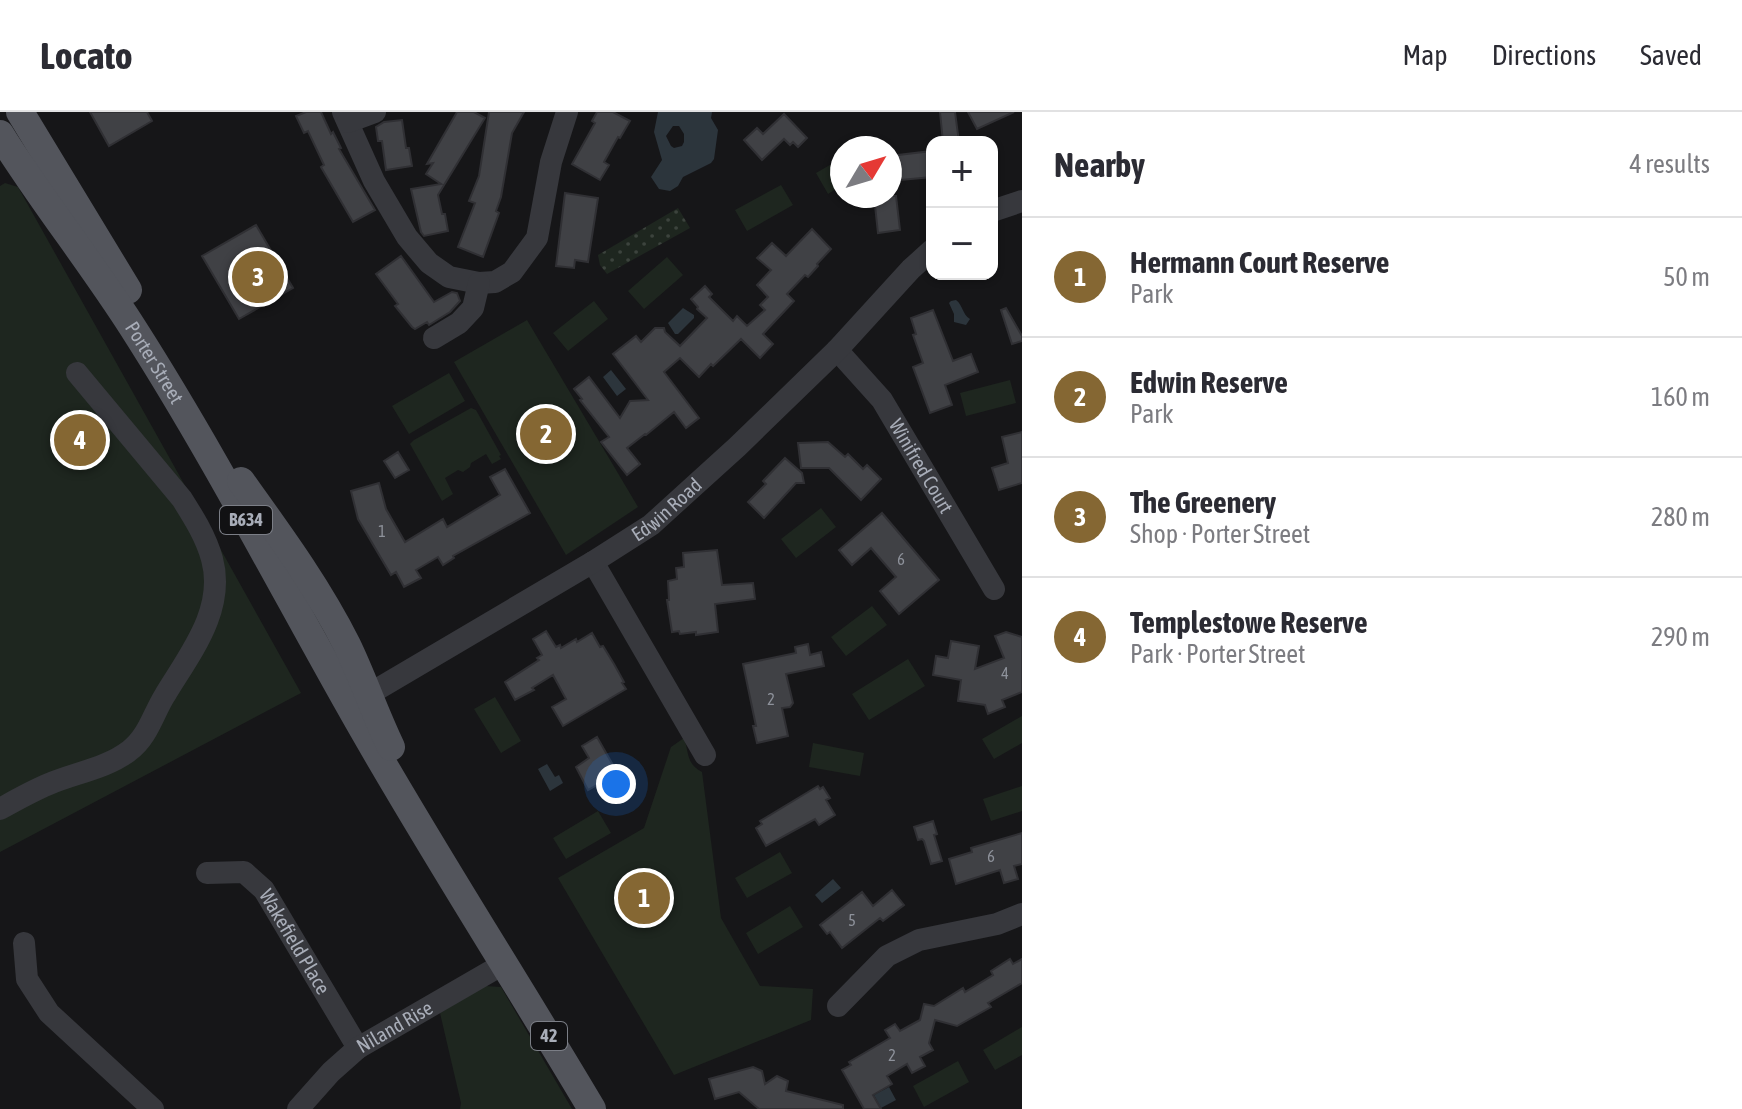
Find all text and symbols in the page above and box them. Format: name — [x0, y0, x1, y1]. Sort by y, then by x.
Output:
text: Locato — [40, 34, 133, 77]
text: Map — [1403, 39, 1448, 71]
text: Directions — [1492, 39, 1596, 71]
text: Saved — [1640, 39, 1702, 71]
north arrow — [830, 136, 902, 208]
map controls — [926, 136, 998, 280]
button: + — [926, 136, 998, 208]
text: Nearby — [1054, 145, 1145, 184]
text: 4 results — [1629, 149, 1710, 179]
button: − — [926, 208, 998, 280]
text: Hermann Court Reserve — [1130, 245, 1389, 279]
pin: 3 — [232, 247, 284, 307]
text: 1 — [1074, 262, 1086, 292]
text: 50 m — [1663, 262, 1710, 292]
text: Park — [1130, 279, 1173, 309]
street label: Porter Street — [121, 317, 189, 408]
text: Edwin Reserve — [1130, 365, 1288, 399]
text: 2 — [1074, 382, 1086, 412]
text: 160 m — [1651, 382, 1710, 412]
text: Park — [1130, 399, 1173, 429]
pin: 2 — [520, 404, 572, 464]
pin: 4 — [54, 410, 106, 470]
street label: Winifred Court — [885, 414, 958, 517]
street label: Edwin Road — [627, 473, 706, 546]
text: The Greenery — [1130, 485, 1276, 519]
text: 3 — [1074, 502, 1086, 532]
text: 280 m — [1651, 502, 1710, 532]
road number: B634 — [220, 506, 272, 534]
text: Shop · Porter Street — [1130, 519, 1310, 549]
house number: 1 — [378, 522, 386, 540]
house number: 6 — [897, 550, 905, 568]
text: Templestowe Reserve — [1130, 605, 1368, 639]
text: 4 — [1074, 622, 1086, 652]
text: 290 m — [1651, 622, 1710, 652]
text: Park · Porter Street — [1130, 639, 1306, 669]
house number: 4 — [1001, 664, 1009, 682]
house number: 2 — [767, 690, 775, 708]
your location — [596, 764, 636, 804]
house number: 6 — [987, 847, 995, 865]
pin: 1 — [618, 868, 670, 928]
street label: Wakefield Place — [255, 885, 335, 998]
house number: 5 — [848, 911, 856, 929]
street label: Niland Rise — [352, 995, 436, 1057]
road number: 42 — [531, 1022, 567, 1050]
house number: 2 — [888, 1046, 896, 1064]

